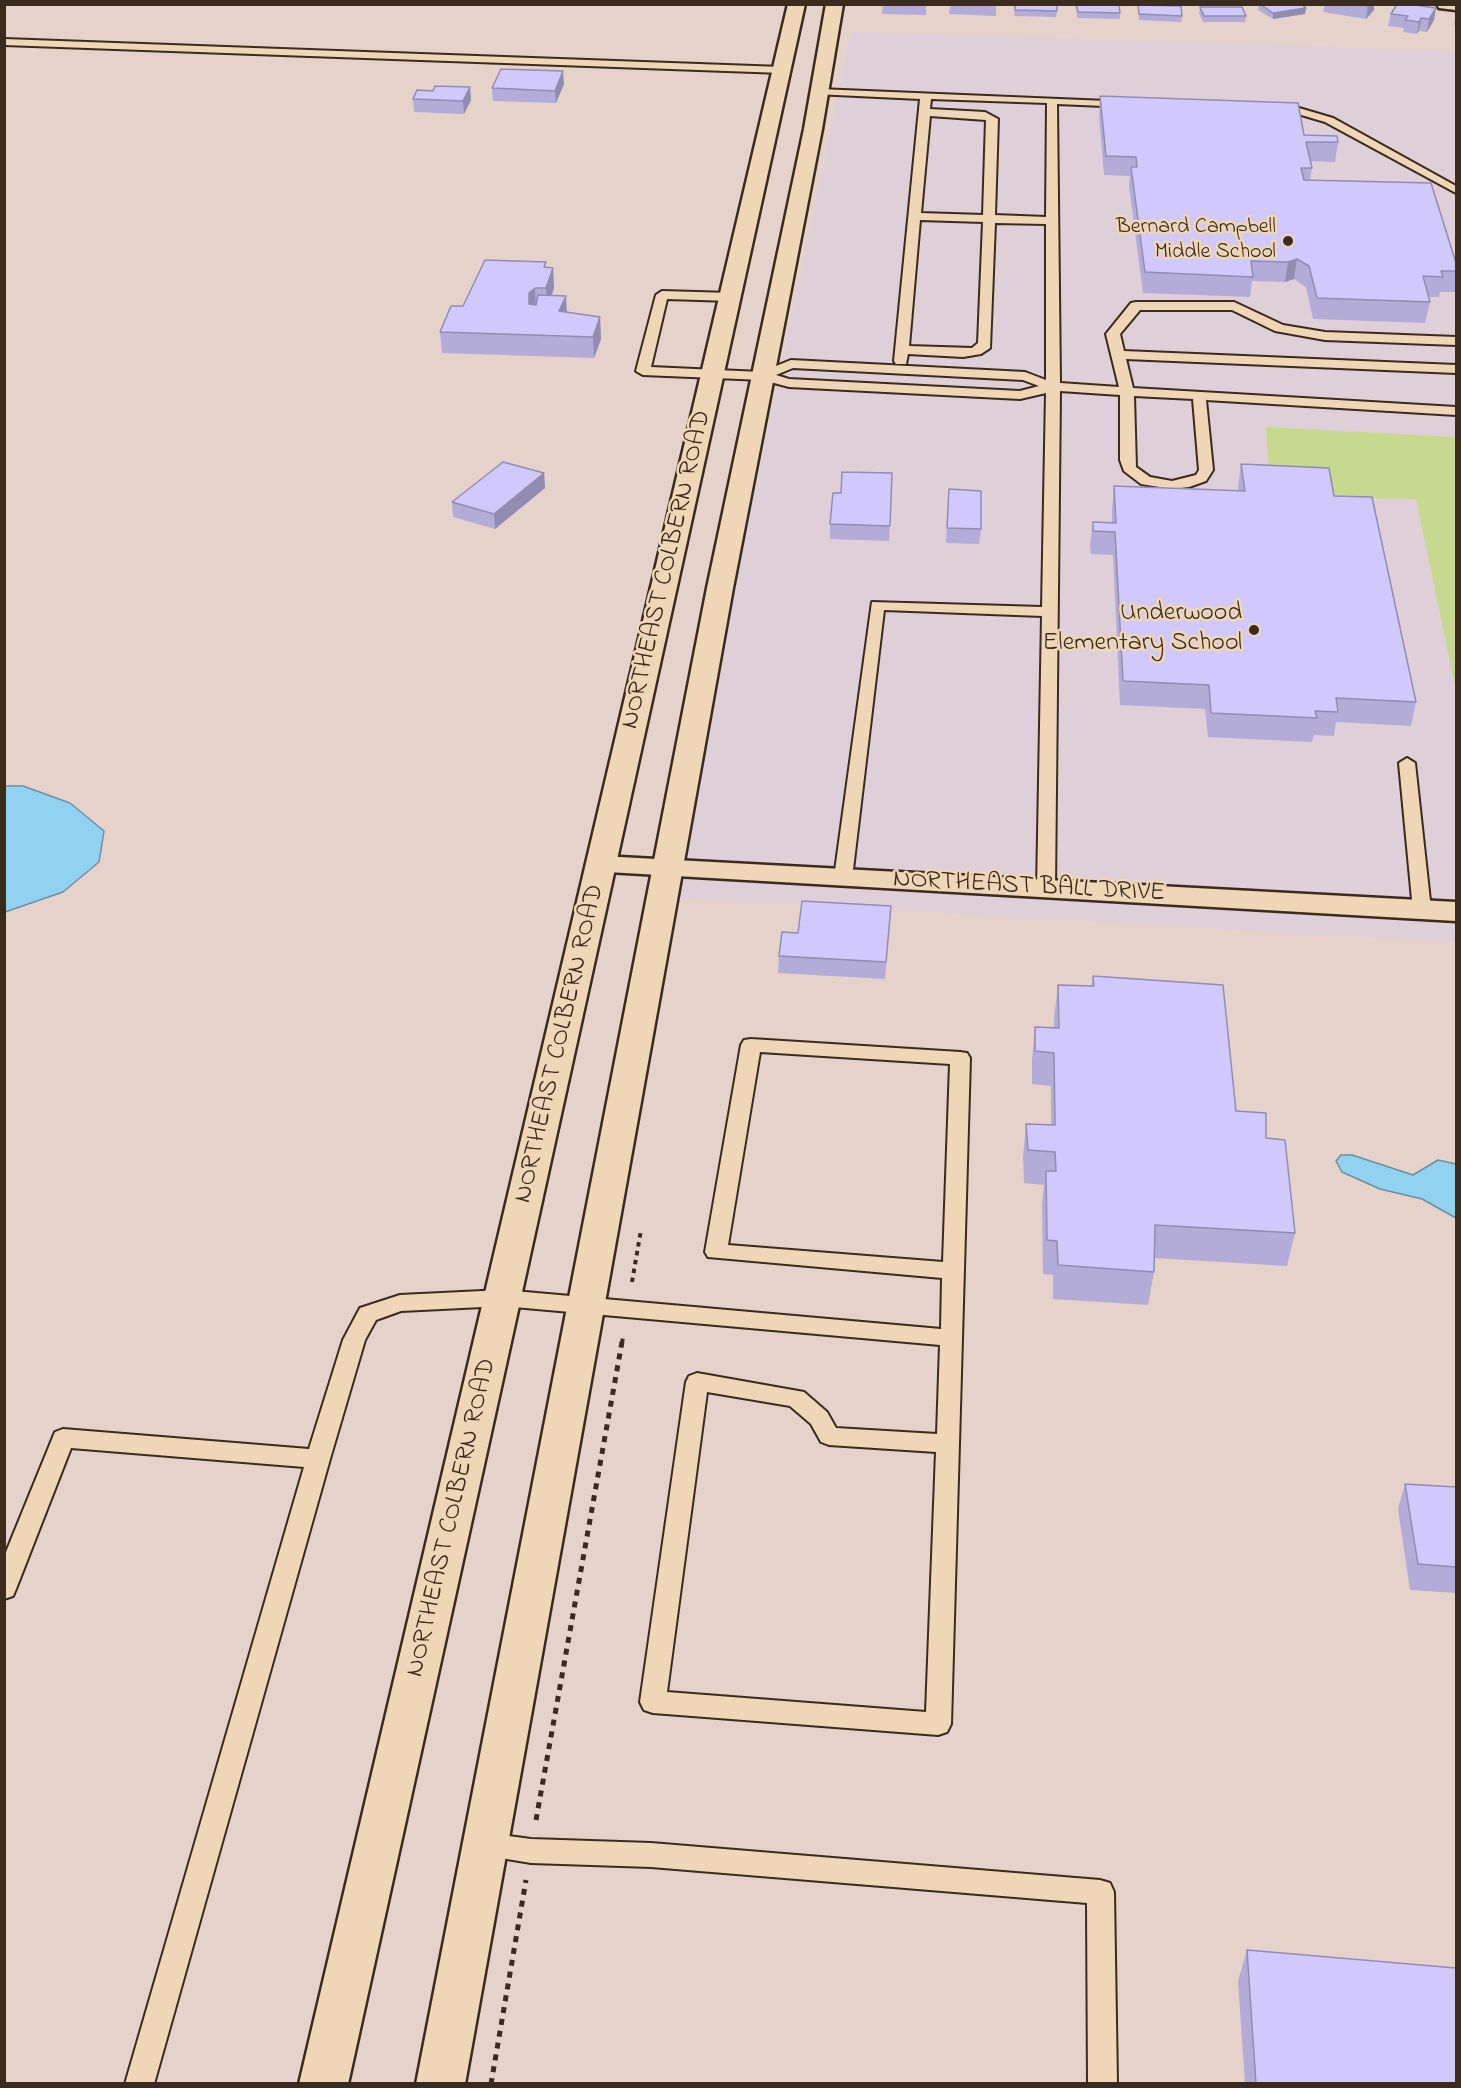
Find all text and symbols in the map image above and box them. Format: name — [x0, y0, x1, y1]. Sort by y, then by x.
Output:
place label: Bernard Campbell Middle School — [1116, 215, 1276, 266]
marker: Bernard Campbell Middle School — [1281, 234, 1295, 248]
street label: NORTHEAST COLBERN ROAD — [616, 408, 720, 732]
place label: Underwood Elementary School — [1043, 599, 1242, 660]
marker: Underwood Elementary School — [1247, 623, 1261, 637]
street label: NORTHEAST BALL DRIVE — [892, 865, 1166, 911]
street label: NORTHEAST COLBERN ROAD — [509, 882, 613, 1206]
street label: NORTHEAST COLBERN ROAD — [401, 1356, 505, 1680]

